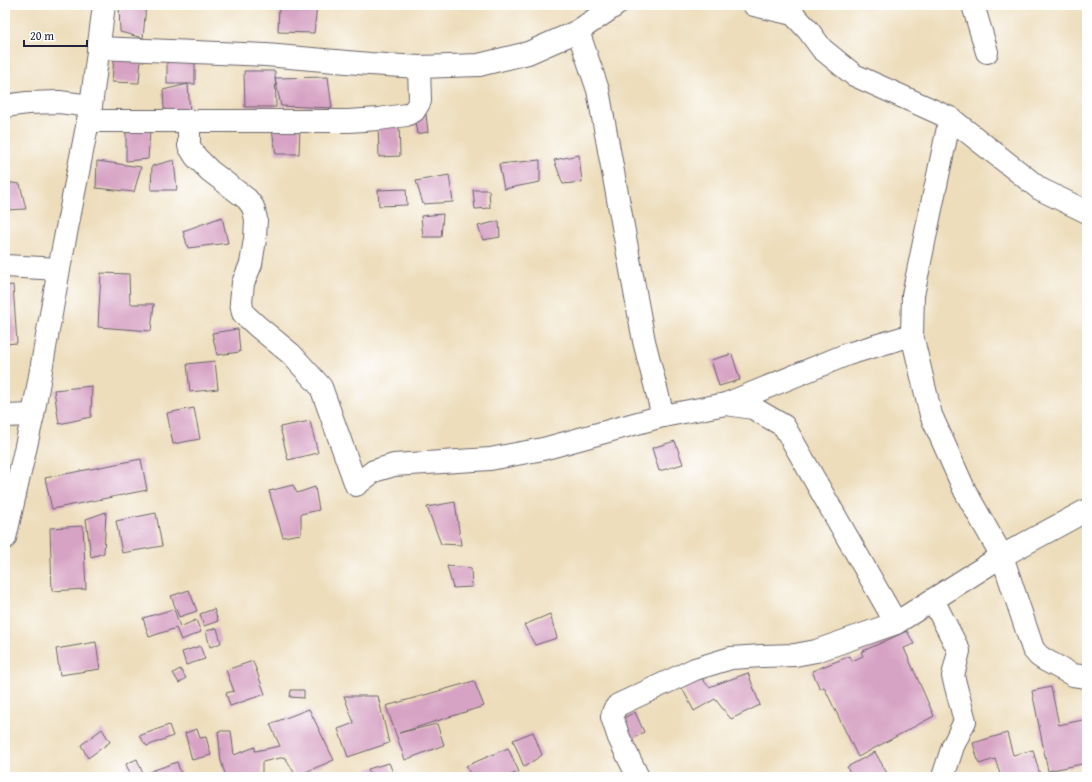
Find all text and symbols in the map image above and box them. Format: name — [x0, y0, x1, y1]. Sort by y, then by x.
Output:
scale bar — [24, 22, 87, 48]
text: 20 m — [30, 27, 54, 44]

